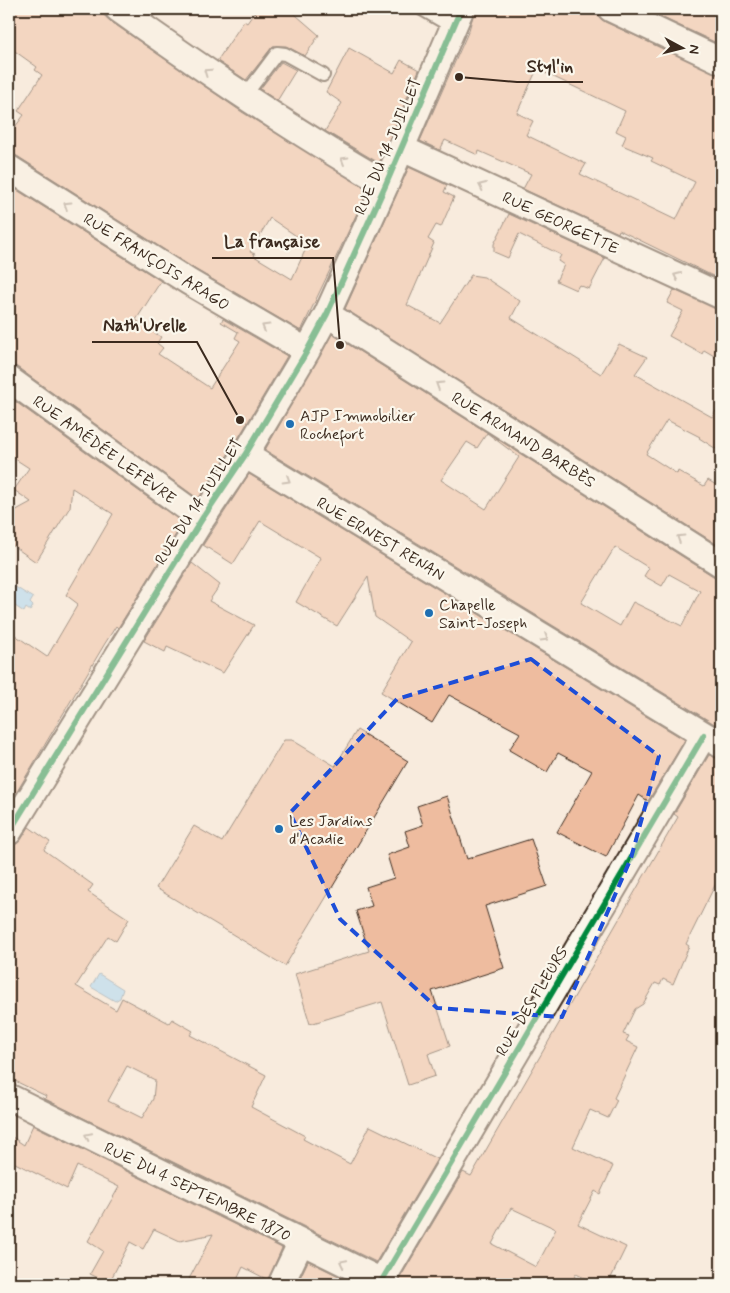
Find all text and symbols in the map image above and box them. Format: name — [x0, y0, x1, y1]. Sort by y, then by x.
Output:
north arrow — [658, 22, 708, 72]
text: N — [684, 44, 703, 55]
callout: Styl'in — [517, 49, 583, 82]
text: Styl'in — [527, 55, 573, 79]
one-way arrow — [204, 69, 213, 78]
street label: RUE DU 14 JUILLET — [350, 75, 427, 218]
one-way arrow — [340, 156, 349, 166]
one-way arrow — [478, 181, 487, 192]
street label: RUE GEORGETTE — [499, 187, 622, 260]
one-way arrow — [64, 201, 73, 211]
street label: RUE FRANÇOIS ARAGO — [79, 209, 233, 316]
callout: La française — [212, 225, 333, 258]
text: La française — [224, 230, 320, 254]
one-way arrow — [673, 271, 682, 282]
callout: Nath'Urelle — [92, 309, 197, 342]
text: Nath'Urelle — [103, 314, 188, 338]
one-way arrow — [262, 323, 271, 333]
one-way arrow — [436, 382, 445, 392]
street label: RUE ARMAND BARBÈS — [447, 387, 599, 493]
street label: RUE AMÉDÉE LEFÈVRE — [28, 391, 180, 509]
place label: AJP Immobilier Rochefort — [300, 406, 416, 447]
marker: AJP Immobilier Rochefort — [284, 418, 296, 430]
street label: RUE DU 14 JUILLET — [150, 434, 248, 569]
one-way arrow — [281, 474, 290, 484]
street label: RUE ERNEST RENAN — [312, 493, 448, 586]
one-way arrow — [676, 535, 686, 544]
place label: Chapelle Saint-Joseph — [439, 595, 527, 634]
marker: Chapelle Saint-Joseph — [423, 607, 435, 619]
one-way arrow — [540, 631, 549, 641]
place label: Les Jardins d'Acadie — [289, 811, 373, 850]
marker: Les Jardins d'Acadie — [273, 823, 285, 835]
street label: RUE DES FLEURS — [491, 943, 573, 1060]
one-way arrow — [84, 1132, 93, 1142]
street label: RUE DU 4 SEPTEMBRE 1870 — [100, 1138, 294, 1247]
one-way arrow — [339, 1259, 348, 1269]

